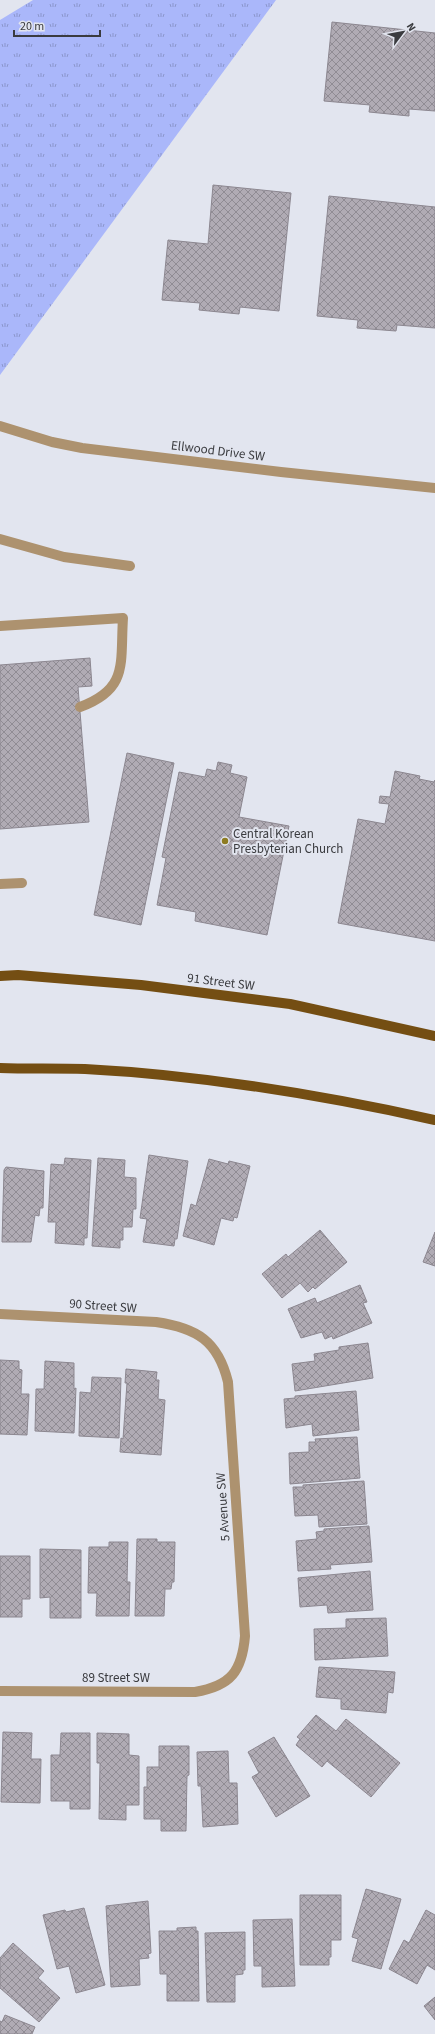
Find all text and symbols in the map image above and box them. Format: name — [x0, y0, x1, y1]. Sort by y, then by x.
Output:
scale bar — [14, 12, 100, 38]
north arrow — [383, 12, 423, 52]
text: 20 m — [20, 18, 44, 35]
text: N — [403, 20, 419, 34]
street label: Ellwood Drive SW — [170, 436, 266, 466]
place label: Central Korean Presbyterian Church — [233, 825, 343, 858]
marker: Central Korean Presbyterian Church — [220, 836, 230, 846]
street label: 91 Street SW — [186, 969, 256, 995]
street label: 90 Street SW — [69, 1295, 137, 1317]
street label: 5 Avenue SW — [212, 1472, 234, 1542]
street label: 89 Street SW — [82, 1669, 150, 1687]

